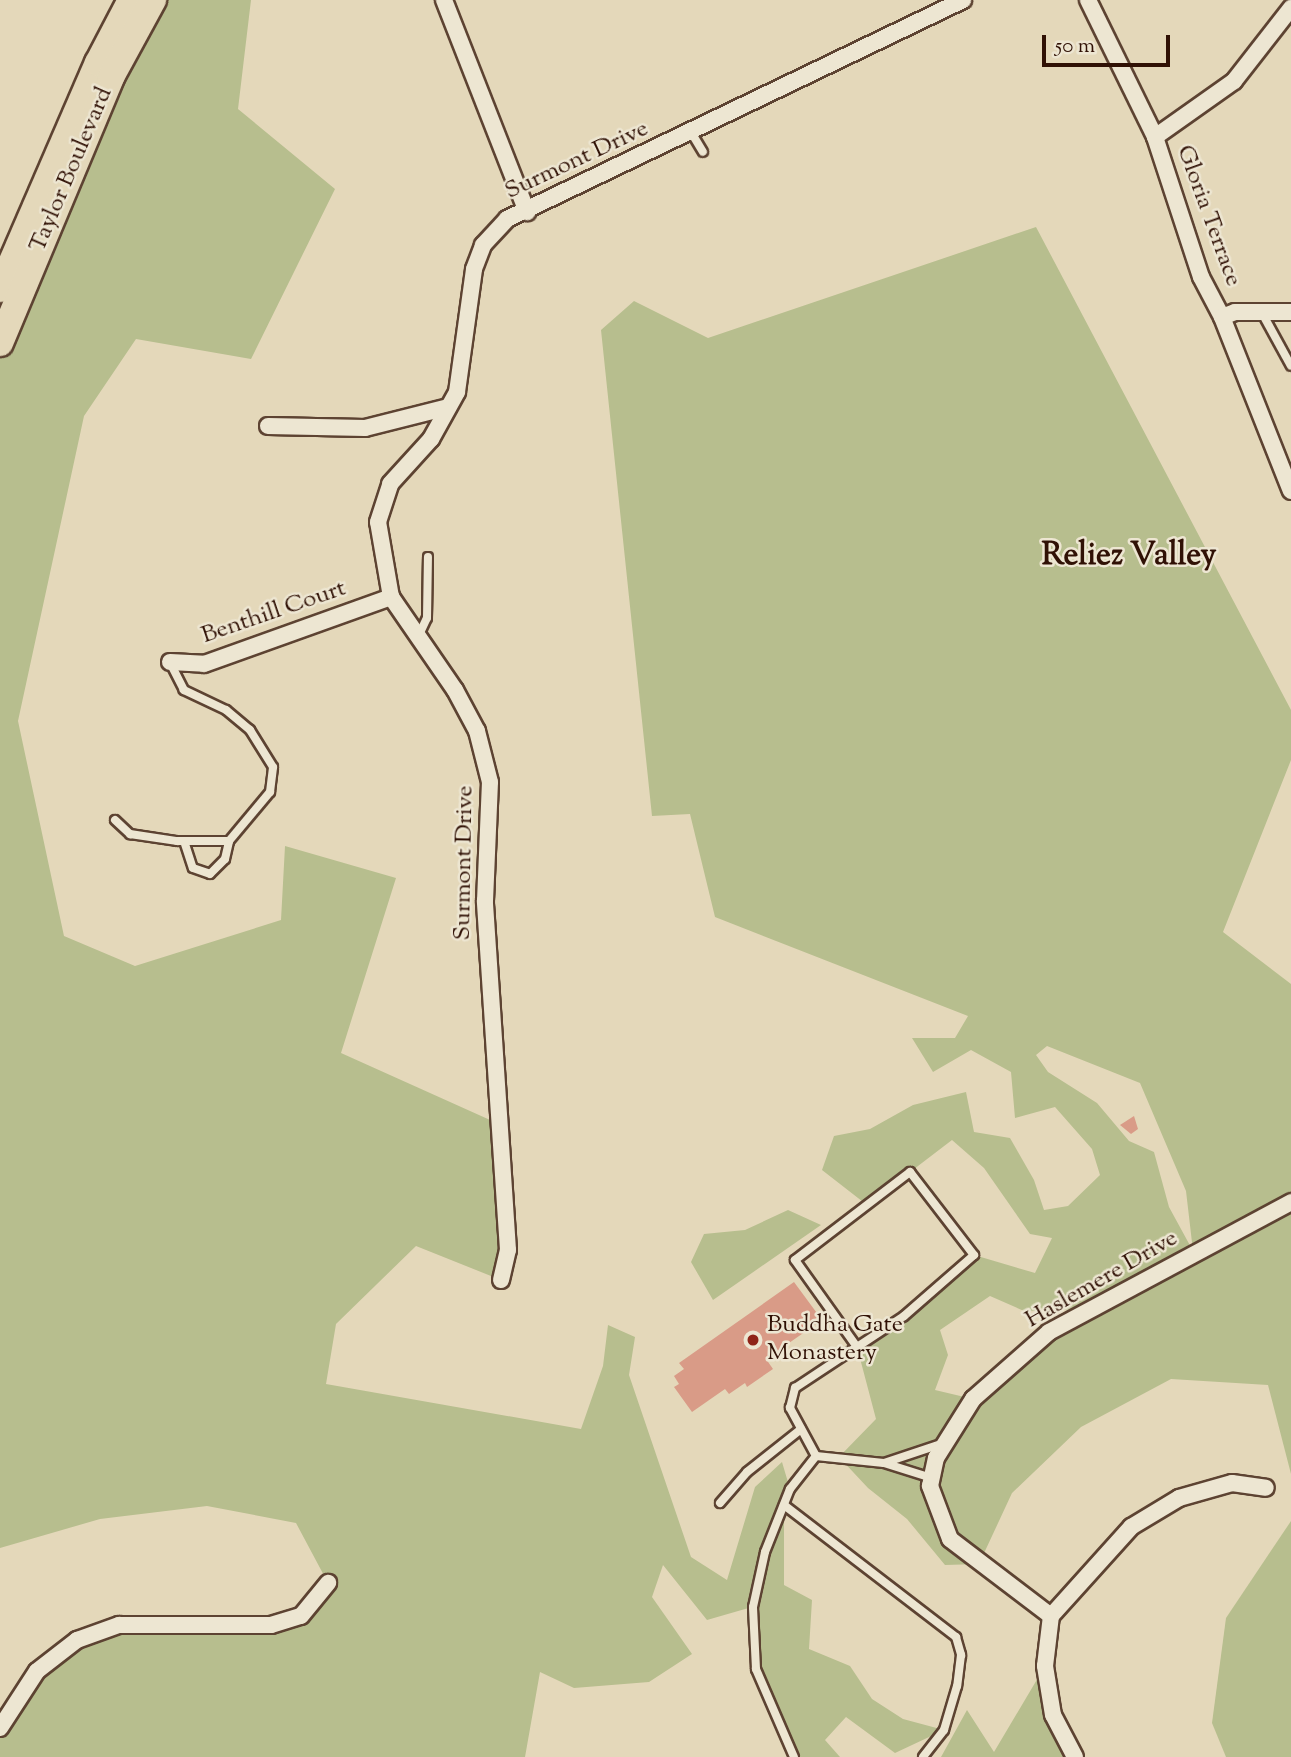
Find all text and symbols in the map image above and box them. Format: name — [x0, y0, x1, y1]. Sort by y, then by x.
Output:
scale bar — [1046, 21, 1174, 65]
text: 50 m — [1055, 32, 1095, 62]
street label: Taylor Boulevard — [24, 83, 120, 257]
street label: Surmont Drive — [501, 115, 653, 207]
street label: Gloria Terrace — [1169, 142, 1247, 290]
district label: Reliez Valley — [1041, 537, 1217, 575]
street label: Benthill Court — [198, 575, 350, 651]
street label: Surmont Drive — [449, 785, 481, 941]
street label: Haslemere Drive — [1021, 1225, 1183, 1335]
place label: Buddha Gate Monastery — [767, 1312, 903, 1368]
marker: Buddha Gate Monastery — [745, 1332, 761, 1348]

